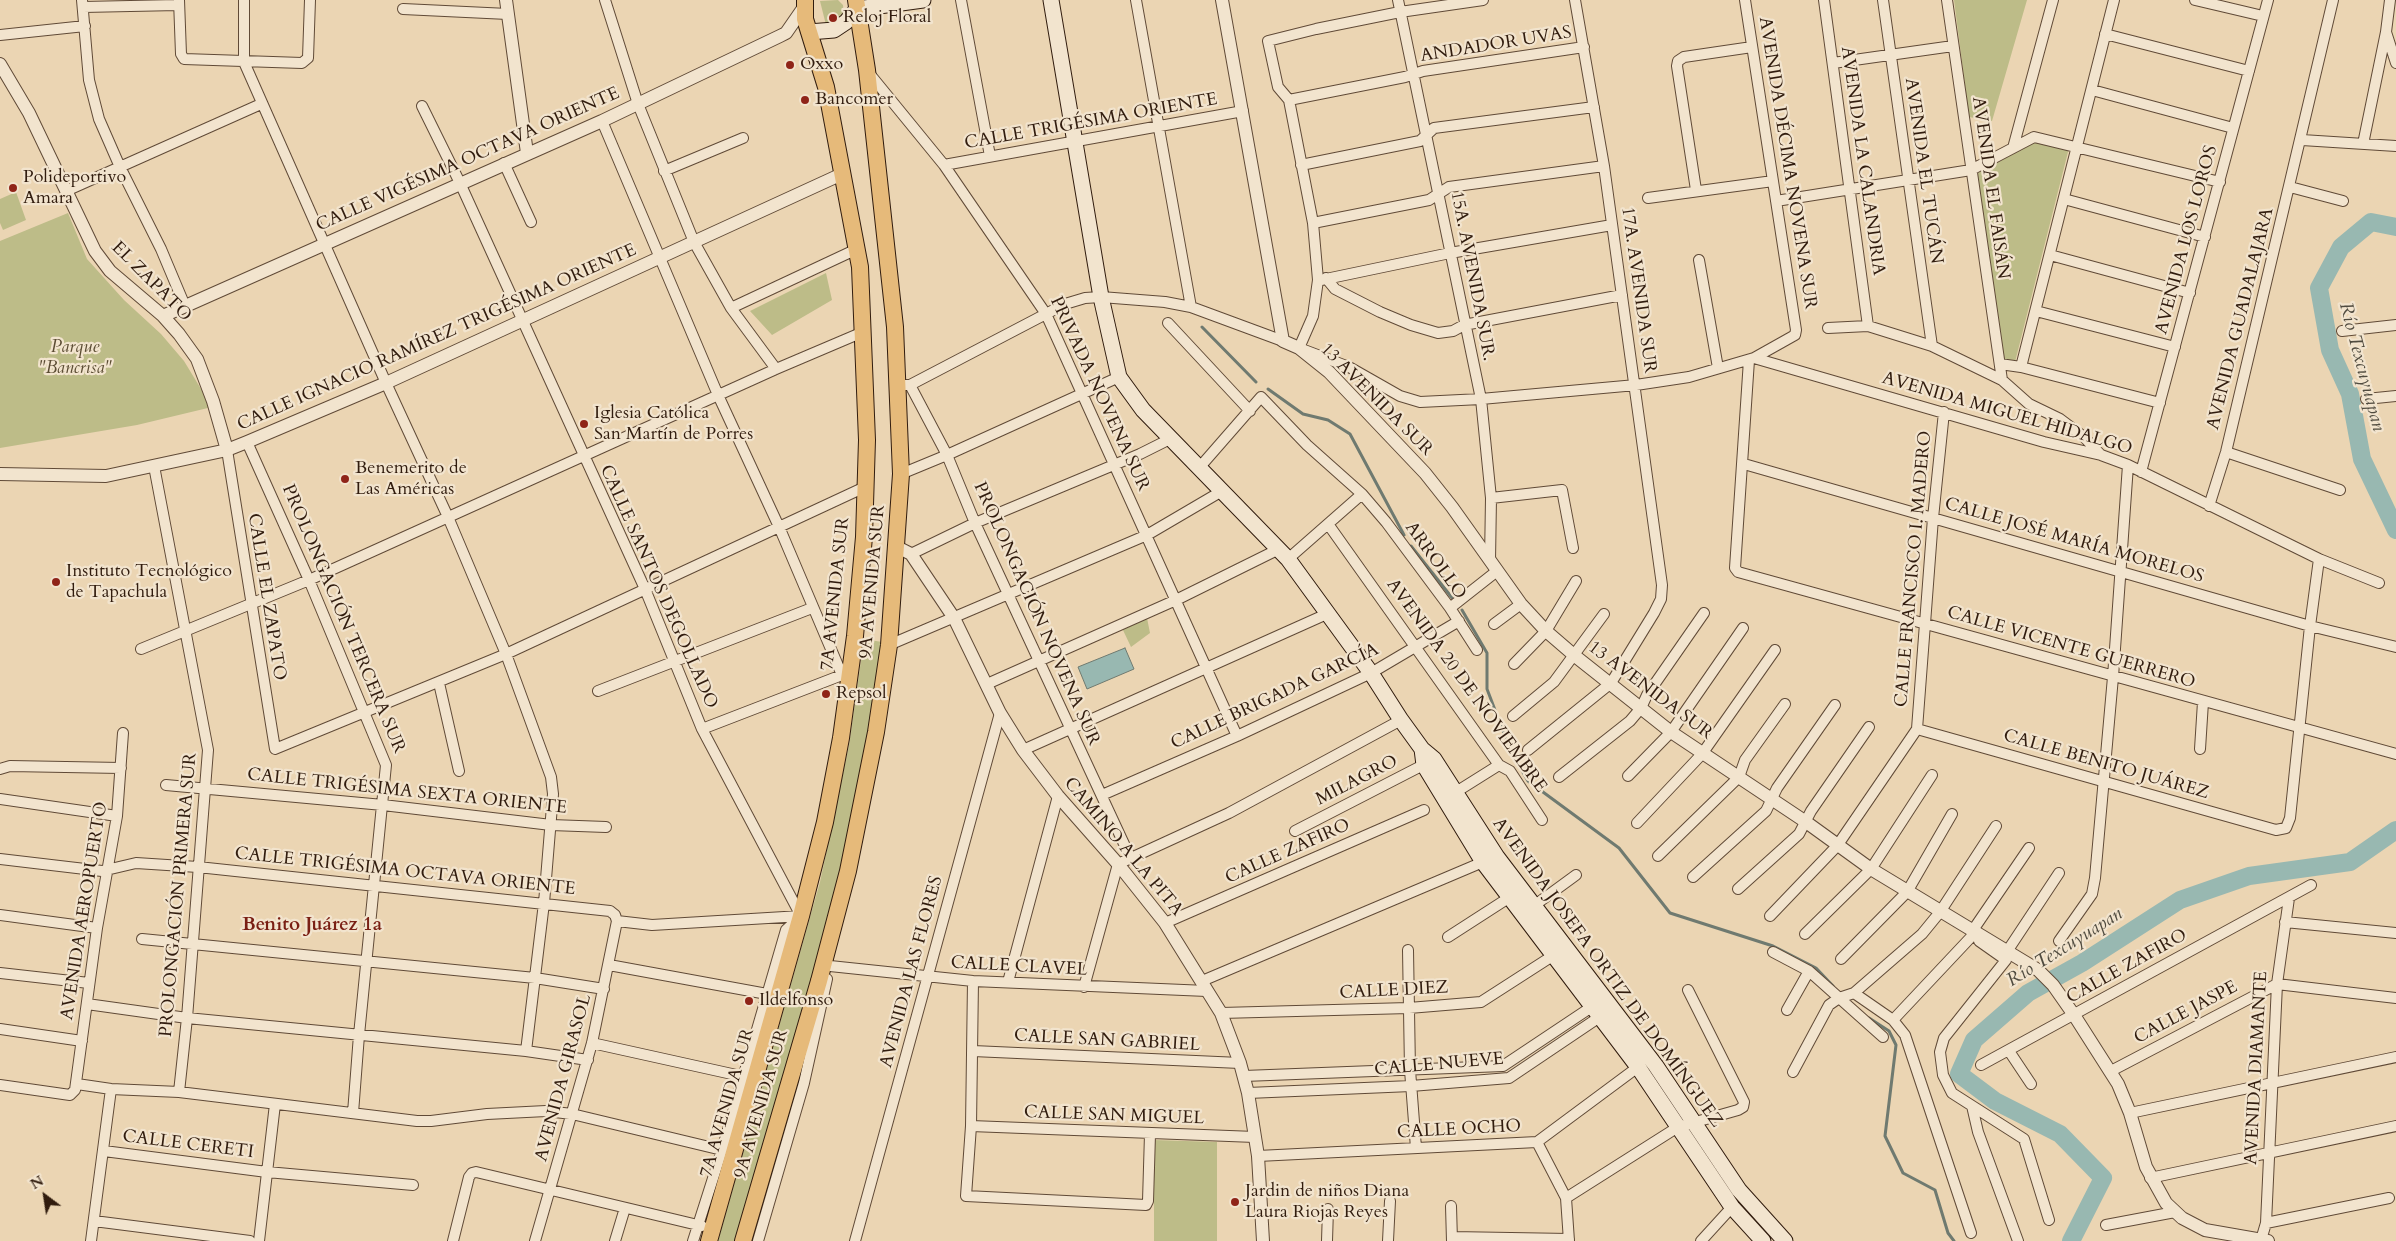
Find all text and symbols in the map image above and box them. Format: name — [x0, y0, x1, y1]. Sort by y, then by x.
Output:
place label: Reloj Floral — [843, 7, 931, 29]
marker: Reloj Floral — [827, 12, 839, 24]
street label: AVENIDA DÉCIMA NOVENA SUR — [1753, 15, 1821, 311]
street label: ANDADOR UVAS — [1419, 22, 1573, 68]
street label: AVENIDA LA CALANDRIA — [1835, 45, 1889, 277]
place label: Oxxo — [800, 54, 843, 76]
marker: Oxxo — [784, 59, 796, 71]
street label: AVENIDA EL TUCÁN — [1899, 77, 1947, 265]
street label: CALLE VIGÉSIMA OCTAVA ORIENTE — [313, 83, 623, 237]
place label: Bancomer — [815, 89, 893, 111]
street label: CALLE TRIGÉSIMA ORIENTE — [963, 89, 1219, 155]
marker: Bancomer — [799, 94, 811, 106]
street label: AVENIDA EL FAISÁN — [1966, 95, 2014, 281]
street label: AVENIDA LOS LOROS — [2151, 143, 2223, 337]
place label: Polideportivo Amara — [23, 167, 126, 210]
marker: Polideportivo Amara — [7, 182, 19, 194]
street label: 15A. AVENIDA SUR. — [1445, 189, 1499, 363]
street label: 17A. AVENIDA SUR — [1616, 205, 1660, 375]
street label: AVENIDA GUADALAJARA — [2203, 206, 2279, 432]
street label: EL ZAPATO — [106, 237, 196, 327]
street label: CALLE IGNACIO RAMÍREZ TRIGÉSIMA ORIENTE — [234, 240, 640, 436]
street label: PRIVADA NOVENA SUR — [1044, 293, 1154, 495]
water label: Río Texcuyuapan — [2333, 300, 2389, 434]
park label: Parque "Bancrisa" — [38, 337, 112, 379]
street label: 13 AVENIDA SUR — [1315, 339, 1437, 461]
street label: AVENIDA MIGUEL HIDALGO — [1879, 368, 2135, 460]
place label: Iglesia Católica San Martín de Porres — [594, 403, 753, 446]
marker: Iglesia Católica San Martín de Porres — [578, 418, 590, 430]
street label: CALLE FRANCISCO I. MADERO — [1891, 430, 1937, 708]
place label: Benemerito de Las Américas — [355, 458, 467, 500]
street label: CALLE SANTOS DEGOLLADO — [594, 462, 722, 712]
marker: Benemerito de Las Américas — [339, 473, 351, 485]
street label: PROLONGACIÓN NOVENA SUR — [968, 479, 1104, 749]
street label: PROLONGACIÓN TERCERA SUR — [276, 481, 410, 757]
street label: CALLE JOSÉ MARÍA MORELOS — [1942, 494, 2206, 588]
street label: 9A AVENIDA SUR — [856, 504, 890, 660]
street label: CALLE EL ZAPATO — [242, 512, 290, 682]
street label: 7A AVENIDA SUR — [817, 516, 855, 672]
street label: ARROLLO — [1400, 518, 1470, 604]
place label: Instituto Tecnológico de Tapachula — [66, 561, 232, 604]
street label: AVENIDA 20 DE NOVIEMBRE — [1381, 575, 1551, 797]
marker: Instituto Tecnológico de Tapachula — [50, 576, 62, 588]
street label: CALLE VICENTE GUERRERO — [1944, 602, 2198, 694]
street label: 13 AVENIDA SUR — [1583, 637, 1717, 745]
street label: CALLE BRIGADA GARCÍA — [1168, 639, 1382, 755]
place label: Repsol — [836, 683, 887, 705]
marker: Repsol — [820, 688, 832, 700]
street label: CALLE BENITO JUÁREZ — [2001, 725, 2211, 805]
street label: MILAGRO — [1312, 751, 1402, 811]
street label: PROLONGACIÓN PRIMERA SUR — [156, 752, 202, 1038]
street label: CALLE TRIGÉSIMA SEXTA ORIENTE — [246, 764, 568, 820]
street label: CAMINO A LA PITA — [1059, 773, 1187, 921]
street label: AVENIDA AEROPUERTO — [57, 800, 113, 1022]
street label: AVENIDA JOSEFA ORTIZ DE DOMÍNGUEZ — [1487, 814, 1727, 1132]
street label: CALLE ZAFIRO — [1222, 815, 1354, 889]
street label: CALLE TRIGÉSIMA OCTAVA ORIENTE — [234, 843, 576, 901]
street label: AVENIDA LAS FLORES — [876, 874, 948, 1070]
water label: Río Texcuyuapan — [2003, 903, 2127, 993]
district label: Benito Juárez 1a — [242, 915, 382, 937]
street label: CALLE ZAFIRO — [2063, 925, 2191, 1009]
street label: CALLE CLAVEL — [950, 953, 1088, 981]
street label: AVENIDA DIAMANTE — [2241, 971, 2273, 1165]
street label: CALLE DIEZ — [1339, 977, 1449, 1005]
street label: CALLE JASPE — [2131, 977, 2241, 1049]
place label: Ildelfonso — [759, 990, 833, 1012]
street label: AVENIDA GIRASOL — [531, 992, 597, 1164]
marker: Ildelfonso — [743, 995, 755, 1007]
street label: CALLE SAN GABRIEL — [1013, 1025, 1201, 1057]
street label: 7A AVENIDA SUR — [696, 1026, 760, 1180]
street label: 9A AVENIDA SUR — [730, 1027, 794, 1181]
street label: CALLE NUEVE — [1373, 1049, 1505, 1081]
street label: CALLE SAN MIGUEL — [1024, 1102, 1204, 1130]
street label: CALLE OCHO — [1396, 1116, 1522, 1144]
street label: CALLE CERETI — [121, 1126, 255, 1164]
north arrow — [20, 1171, 70, 1221]
text: N — [27, 1171, 47, 1194]
place label: Jardin de niños Diana Laura Riojas Reyes — [1245, 1181, 1409, 1224]
marker: Jardin de niños Diana Laura Riojas Reyes — [1229, 1196, 1241, 1208]

